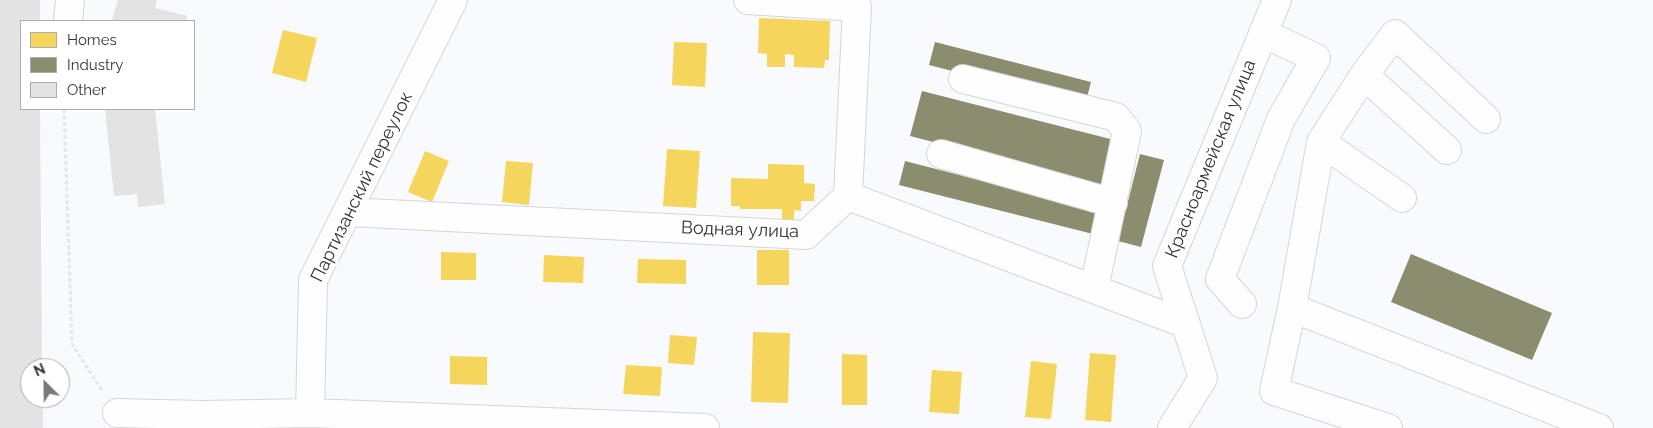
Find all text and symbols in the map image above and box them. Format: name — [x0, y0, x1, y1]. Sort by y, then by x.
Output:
legend — [20, 20, 195, 110]
text: Homes — [67, 31, 117, 49]
text: Industry — [67, 56, 123, 74]
street label: Красноармейская улица — [1161, 57, 1261, 261]
text: Other — [67, 81, 106, 99]
street label: Партизанский переулок — [306, 88, 418, 286]
street label: Водная улица — [681, 217, 799, 243]
north arrow — [20, 358, 70, 408]
text: N — [31, 361, 48, 380]

